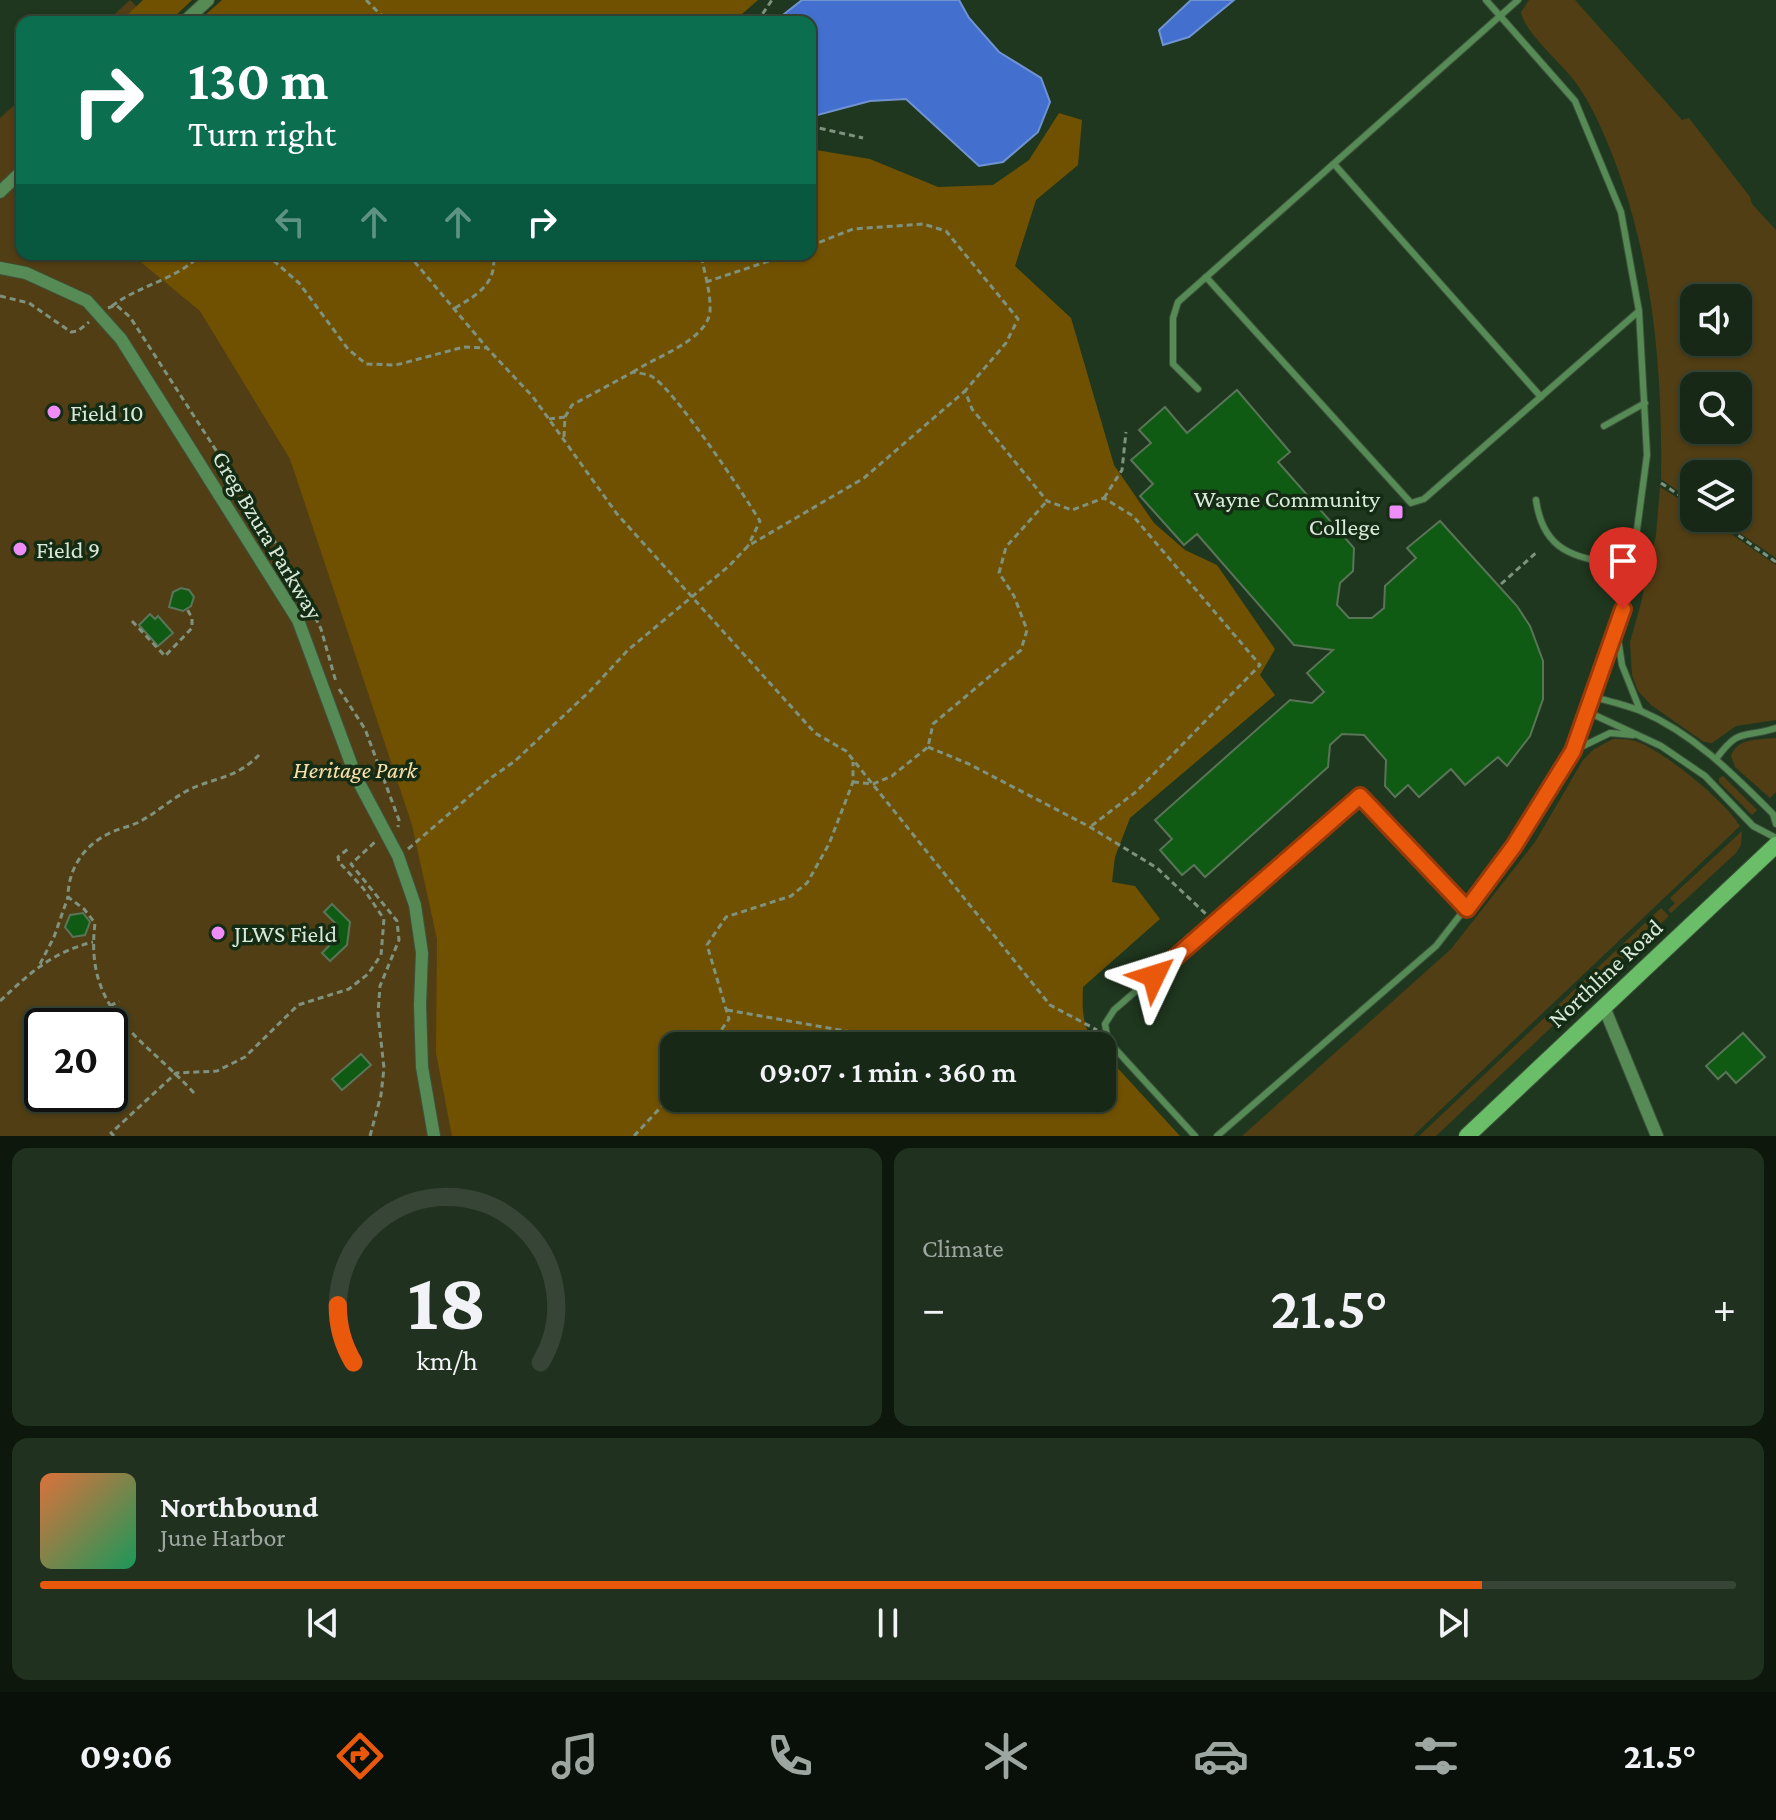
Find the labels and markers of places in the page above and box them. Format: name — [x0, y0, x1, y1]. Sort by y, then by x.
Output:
place label: Field 10 — [70, 399, 144, 426]
marker: Field 10 — [45, 403, 63, 421]
place label: Wayne Community College — [1194, 485, 1381, 540]
marker: Wayne Community College — [1387, 503, 1405, 521]
pin — [1589, 527, 1657, 609]
place label: Field 9 — [36, 536, 100, 563]
marker: Field 9 — [11, 540, 29, 558]
place label: JLWS Field — [232, 920, 337, 947]
marker: JLWS Field — [209, 924, 227, 942]

